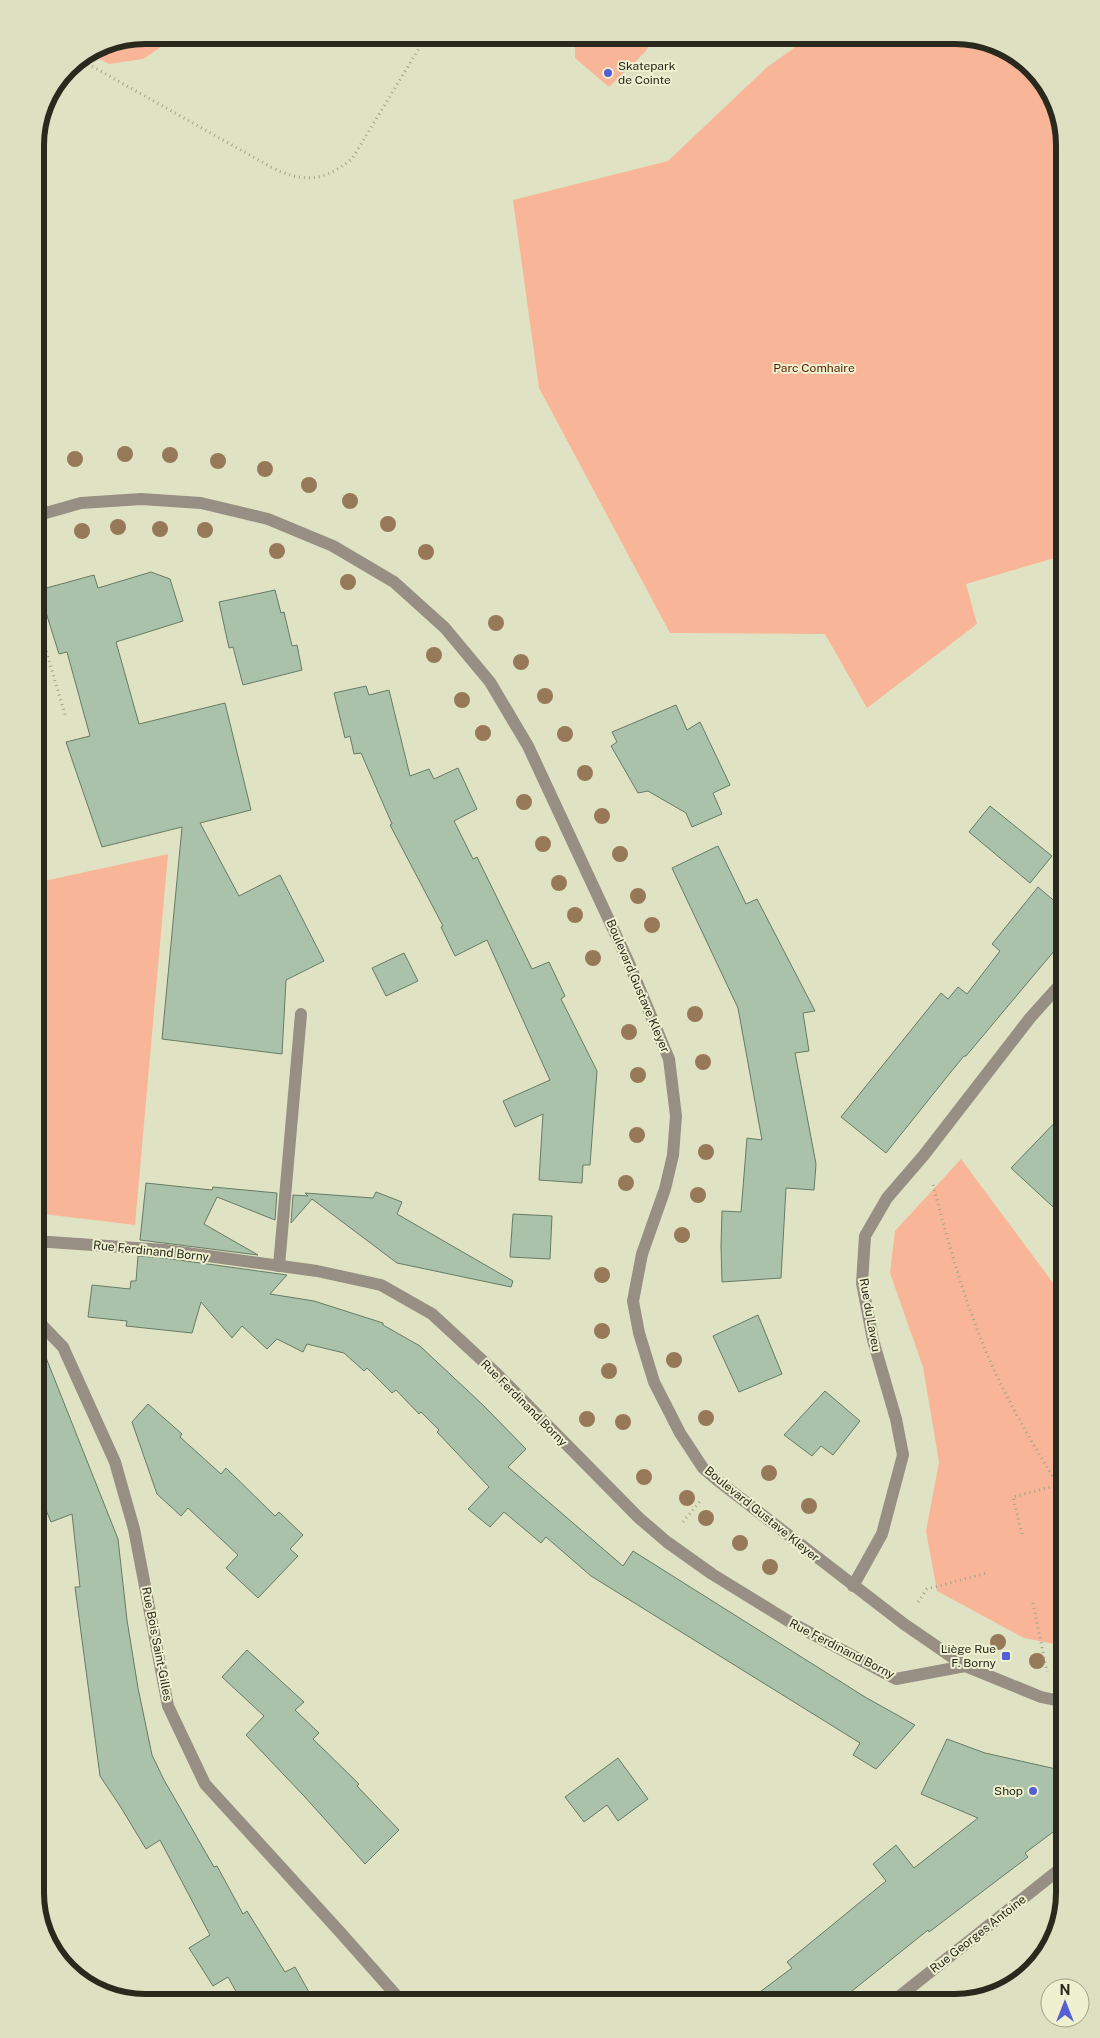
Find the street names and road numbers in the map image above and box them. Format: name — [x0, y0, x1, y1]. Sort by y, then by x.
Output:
street label: Boulevard Gustave Kleyer — [604, 917, 673, 1055]
street label: Rue Ferdinand Borny — [92, 1238, 210, 1264]
street label: Rue du Laveu — [857, 1277, 883, 1353]
street label: Rue Ferdinand Borny — [478, 1357, 571, 1450]
street label: Boulevard Gustave Kleyer — [702, 1463, 822, 1565]
street label: Rue Bois Saint-Gilles — [139, 1586, 175, 1702]
street label: Rue Ferdinand Borny — [787, 1616, 898, 1682]
street label: Rue Georges Antoine — [927, 1892, 1029, 1976]

